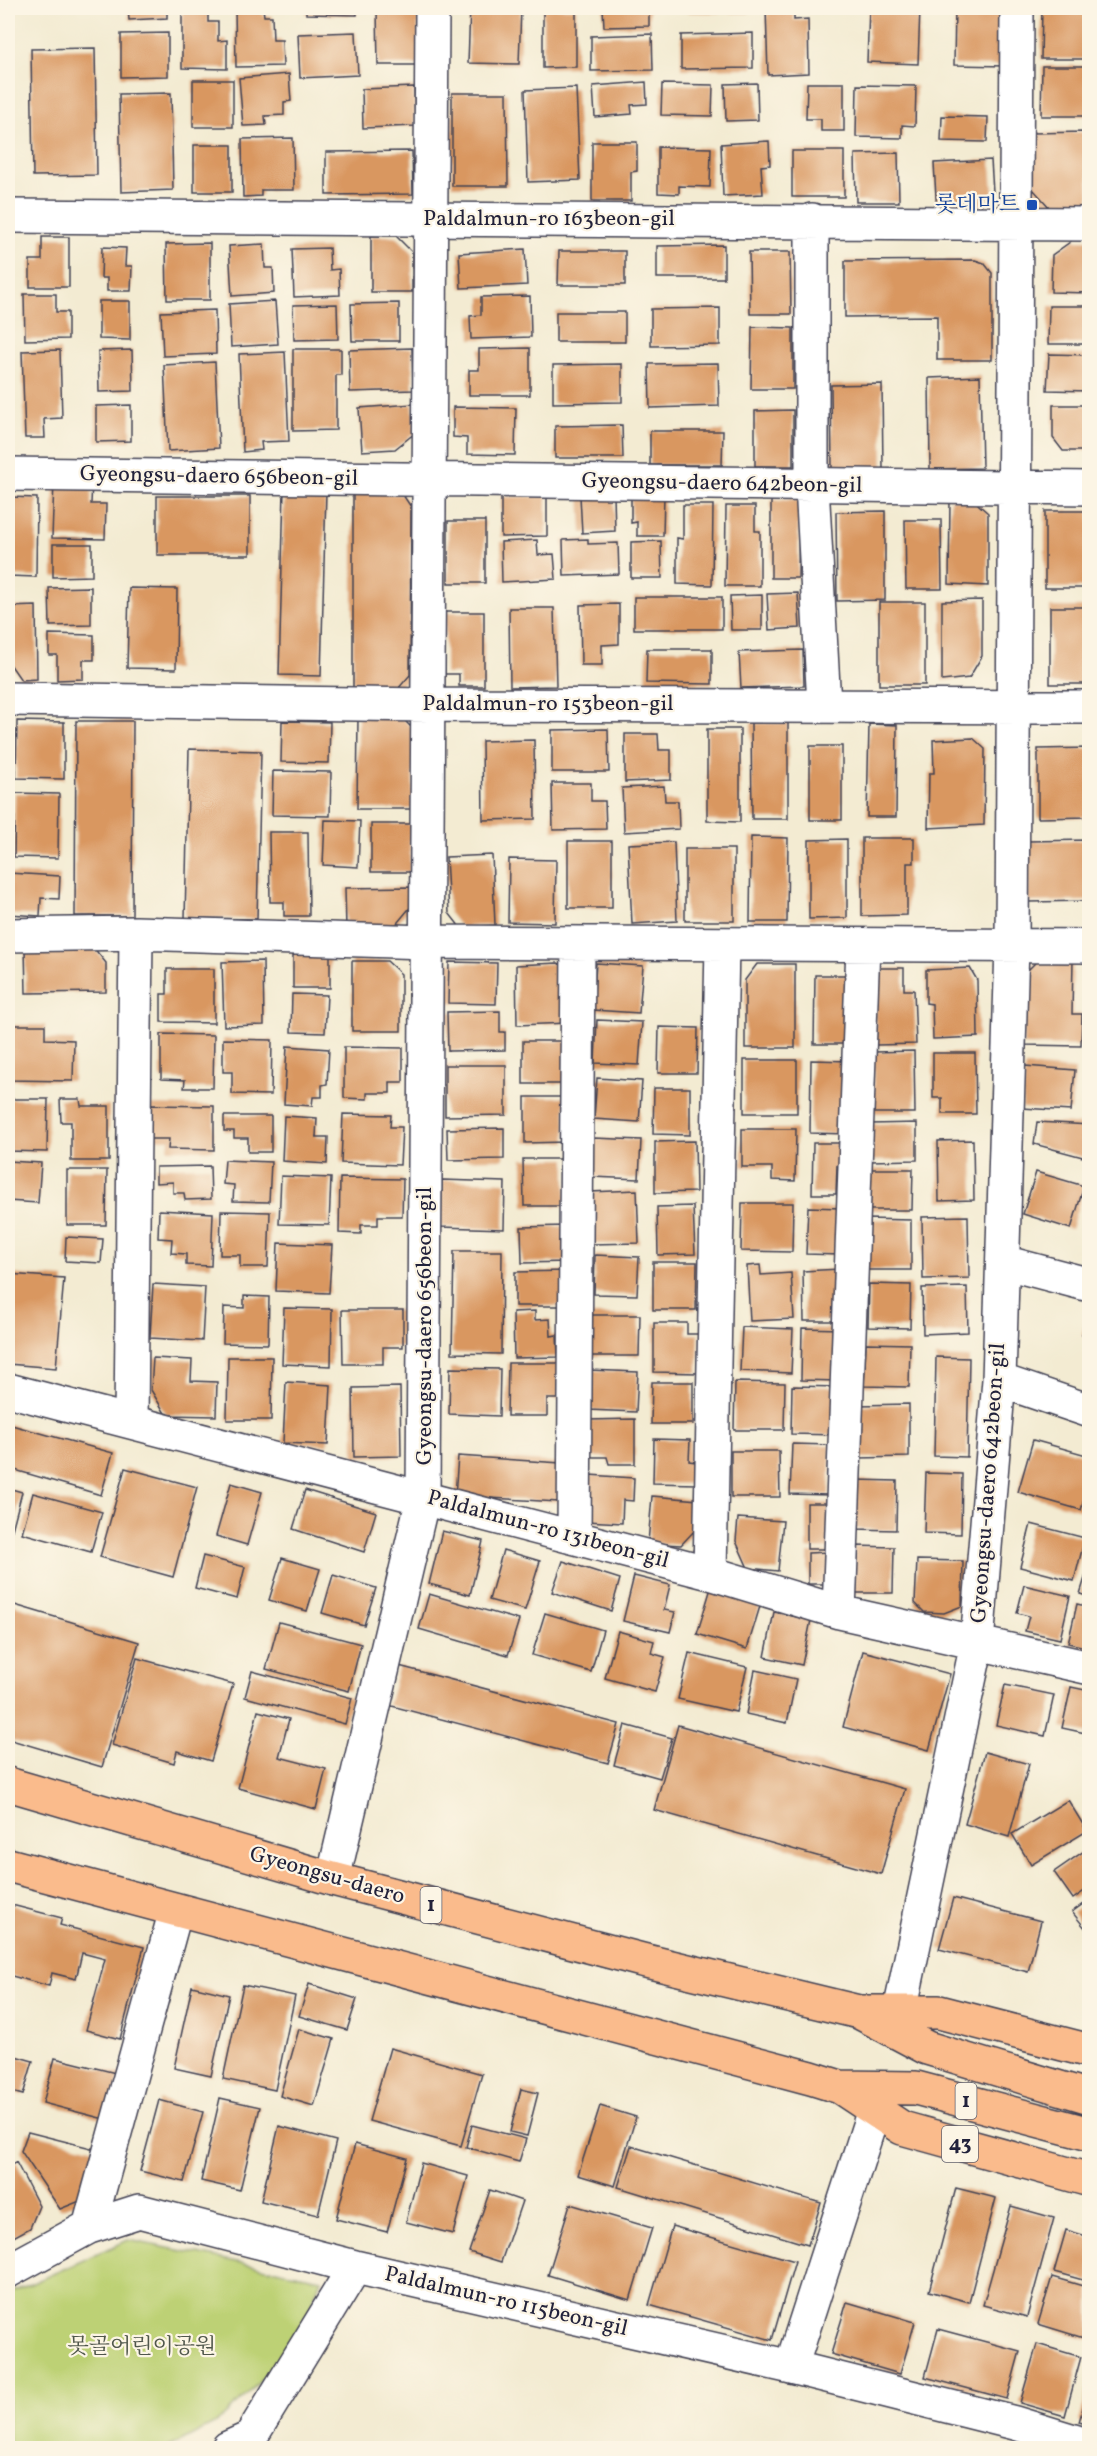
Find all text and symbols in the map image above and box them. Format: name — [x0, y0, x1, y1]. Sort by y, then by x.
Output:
place label: 롯데마트 — [935, 190, 1020, 221]
marker: 롯데마트 — [1025, 198, 1039, 212]
street label: Paldalmun-ro 163beon-gil — [423, 204, 675, 235]
street label: Gyeongsu-daero 656beon-gil — [80, 459, 358, 495]
street label: Gyeongsu-daero 642beon-gil — [581, 466, 863, 502]
street label: Paldalmun-ro 153beon-gil — [422, 689, 674, 720]
street label: Gyeongsu-daero 656beon-gil — [410, 1187, 441, 1465]
street label: Gyeongsu-daero 642beon-gil — [964, 1342, 1014, 1624]
street label: Paldalmun-ro 131beon-gil — [424, 1483, 672, 1577]
street label: Gyeongsu-daero — [246, 1839, 408, 1913]
road number: 1 — [420, 1887, 442, 1923]
road number: 1 — [956, 2083, 976, 2119]
road number: 43 — [942, 2126, 978, 2162]
street label: Paldalmun-ro 115beon-gil — [381, 2259, 631, 2345]
park label: 못골어린이공원 — [68, 2332, 216, 2363]

